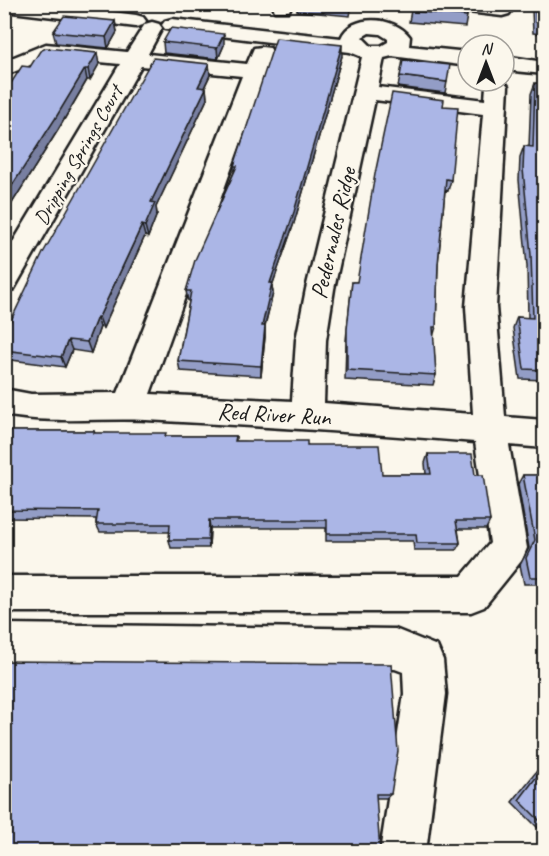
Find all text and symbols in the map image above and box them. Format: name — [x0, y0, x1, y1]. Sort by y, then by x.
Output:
north arrow — [456, 33, 516, 93]
text: N — [481, 39, 494, 59]
street label: Dripping Springs Court — [29, 78, 130, 229]
street label: Pedernales Ridge — [303, 162, 363, 302]
street label: Red River Run — [217, 396, 333, 432]

